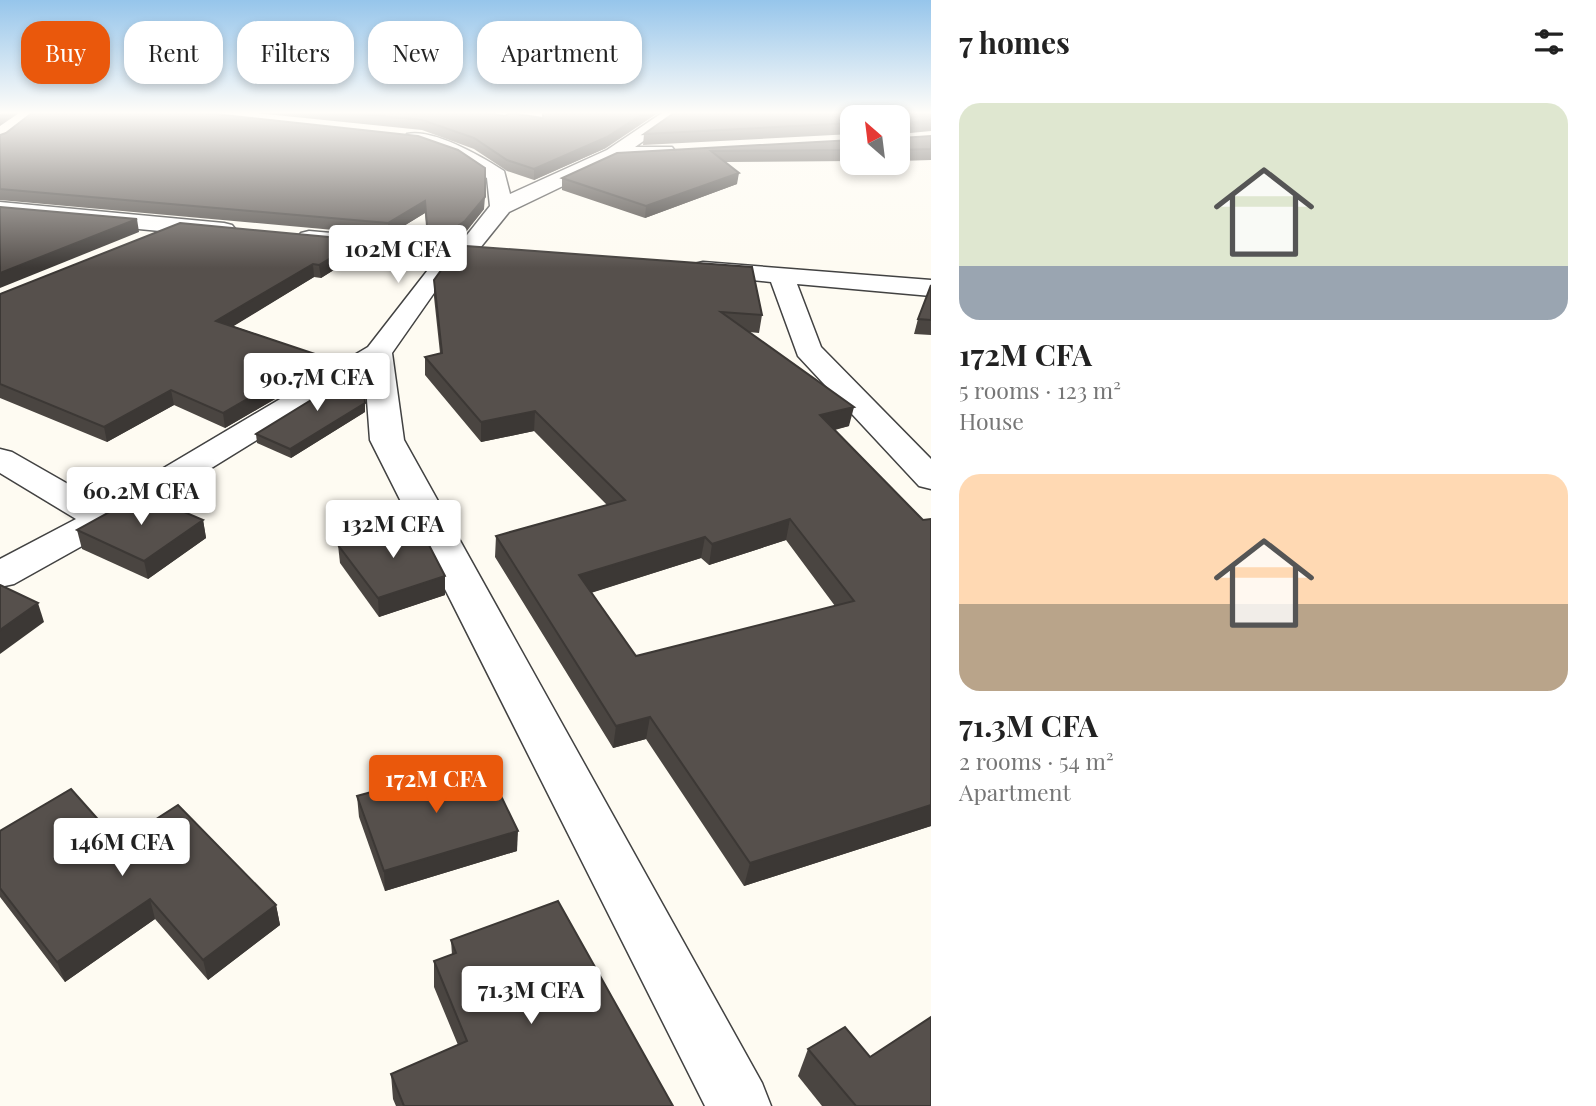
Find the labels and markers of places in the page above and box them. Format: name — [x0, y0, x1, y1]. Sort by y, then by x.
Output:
pin: 102M CFA — [326, 226, 470, 285]
pin: 90.7M CFA — [237, 354, 397, 413]
pin: 60.2M CFA — [61, 468, 221, 527]
pin: 132M CFA — [321, 500, 465, 560]
pin: 172M CFA — [364, 756, 508, 815]
pin: 146M CFA — [50, 818, 194, 878]
pin: 71.3M CFA — [451, 967, 611, 1026]

